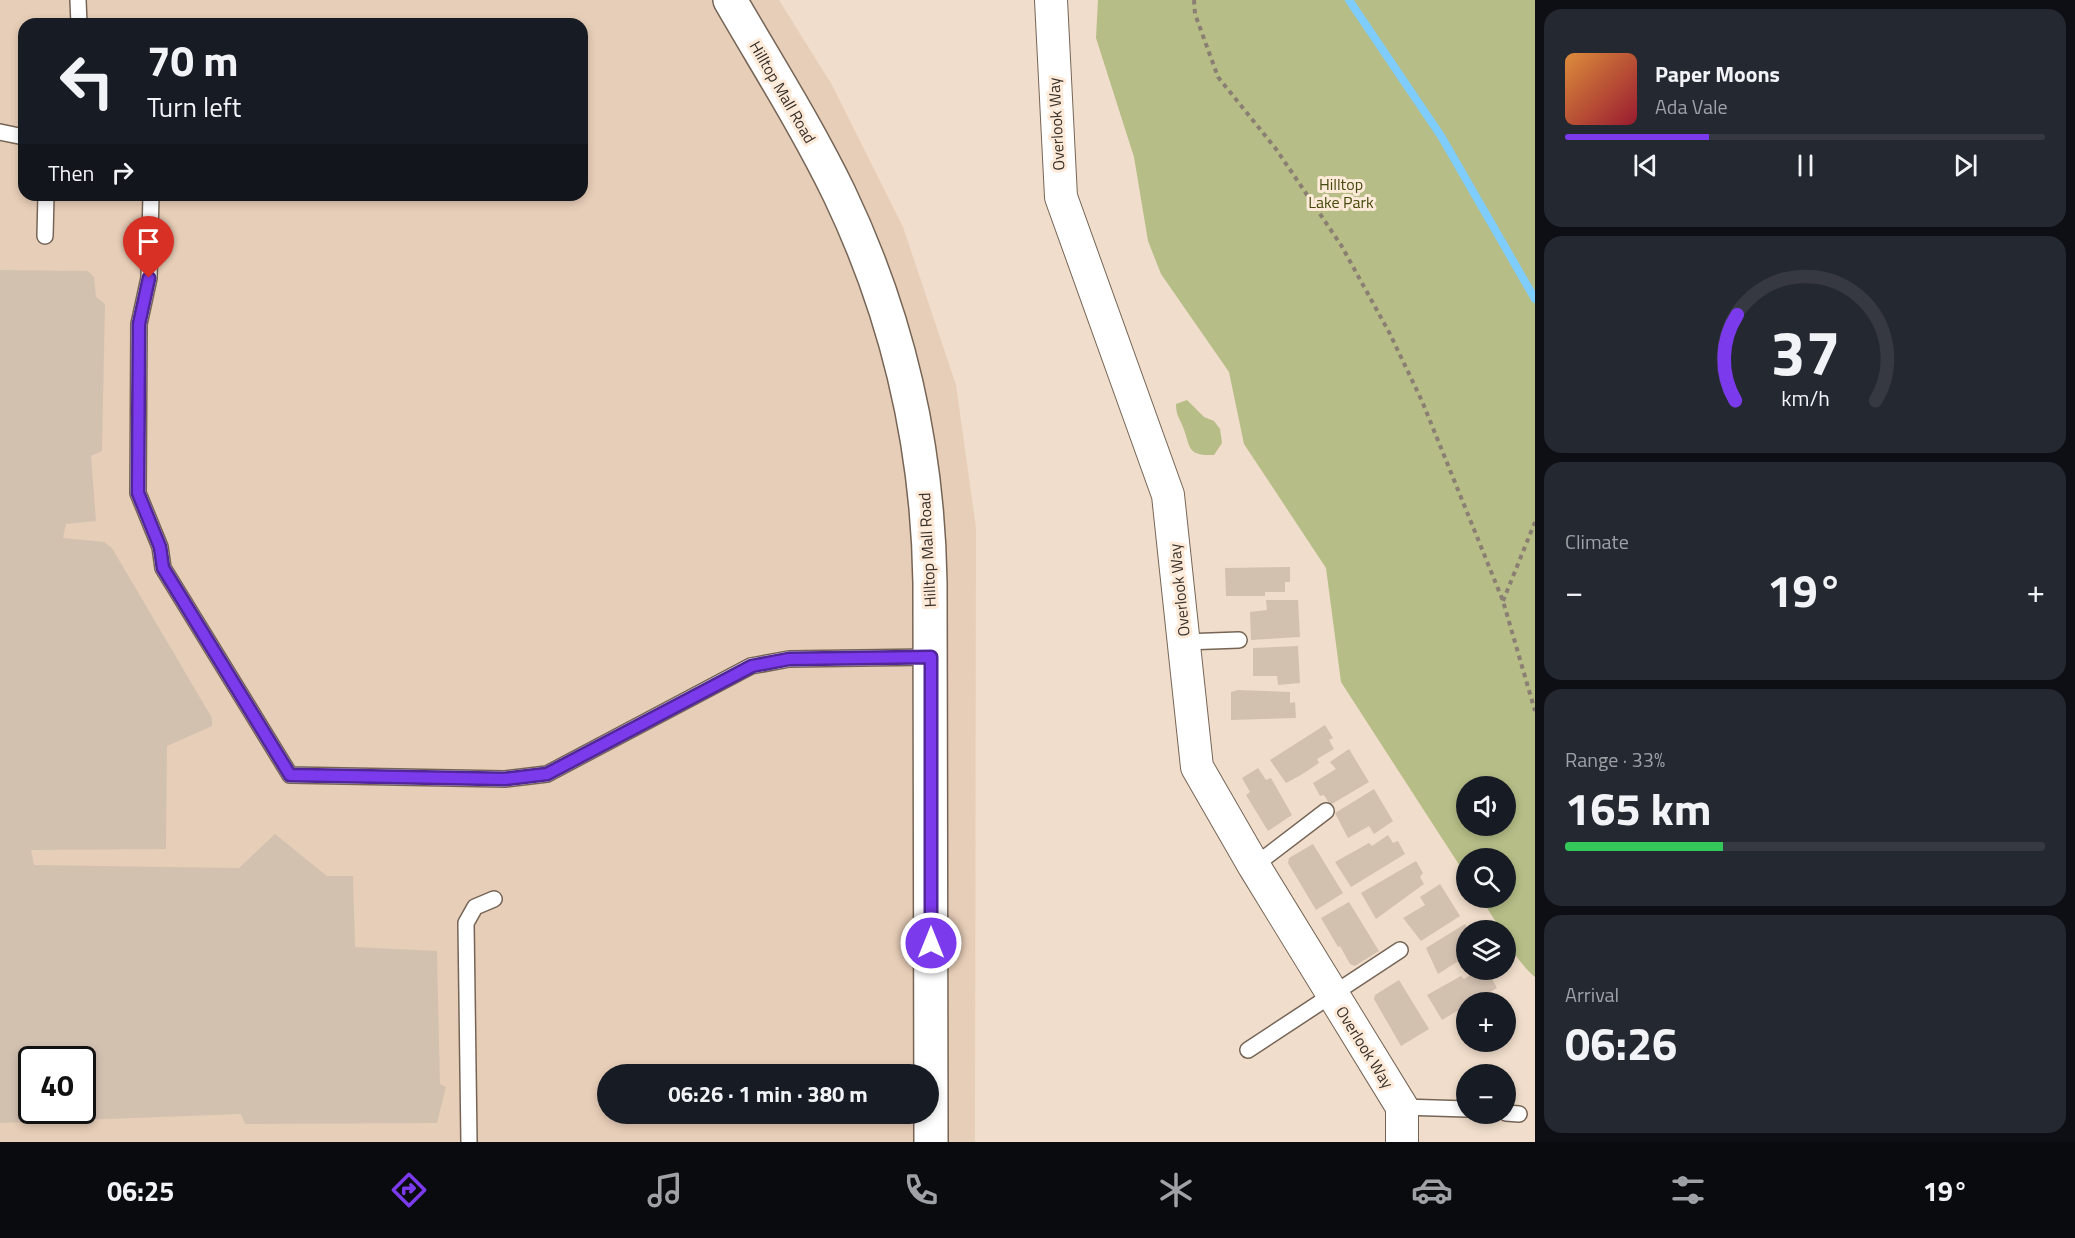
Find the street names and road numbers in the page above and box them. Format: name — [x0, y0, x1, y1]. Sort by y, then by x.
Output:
street label: Hilltop Mall Road — [744, 36, 822, 148]
street label: Overlook Way — [1042, 77, 1070, 171]
street label: Hilltop Mall Road — [912, 492, 942, 608]
street label: Overlook Way — [1162, 542, 1196, 638]
street label: Overlook Way — [1330, 1001, 1400, 1093]

